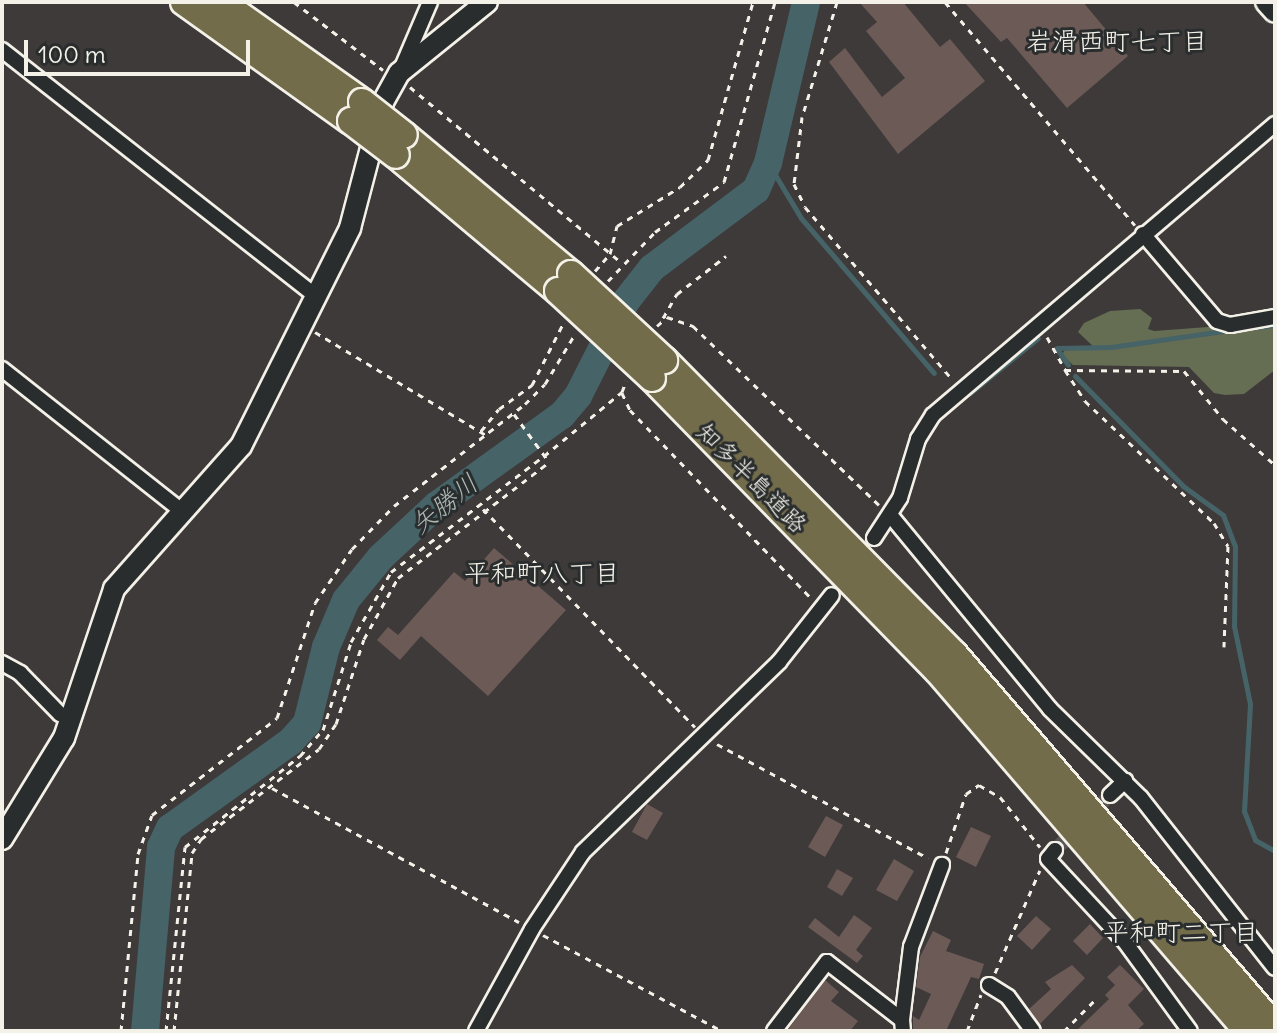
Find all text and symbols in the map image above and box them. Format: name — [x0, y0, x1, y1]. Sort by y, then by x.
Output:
scale bar — [28, 24, 254, 74]
district label: 岩滑西町七丁目 — [1026, 25, 1208, 57]
text: 100 m — [38, 39, 106, 69]
street label: 知多半島道路 — [691, 417, 813, 539]
water label: 矢勝川 — [404, 467, 484, 541]
district label: 平和町八丁目 — [464, 557, 620, 589]
district label: 平和町二丁目 — [1103, 916, 1259, 948]

